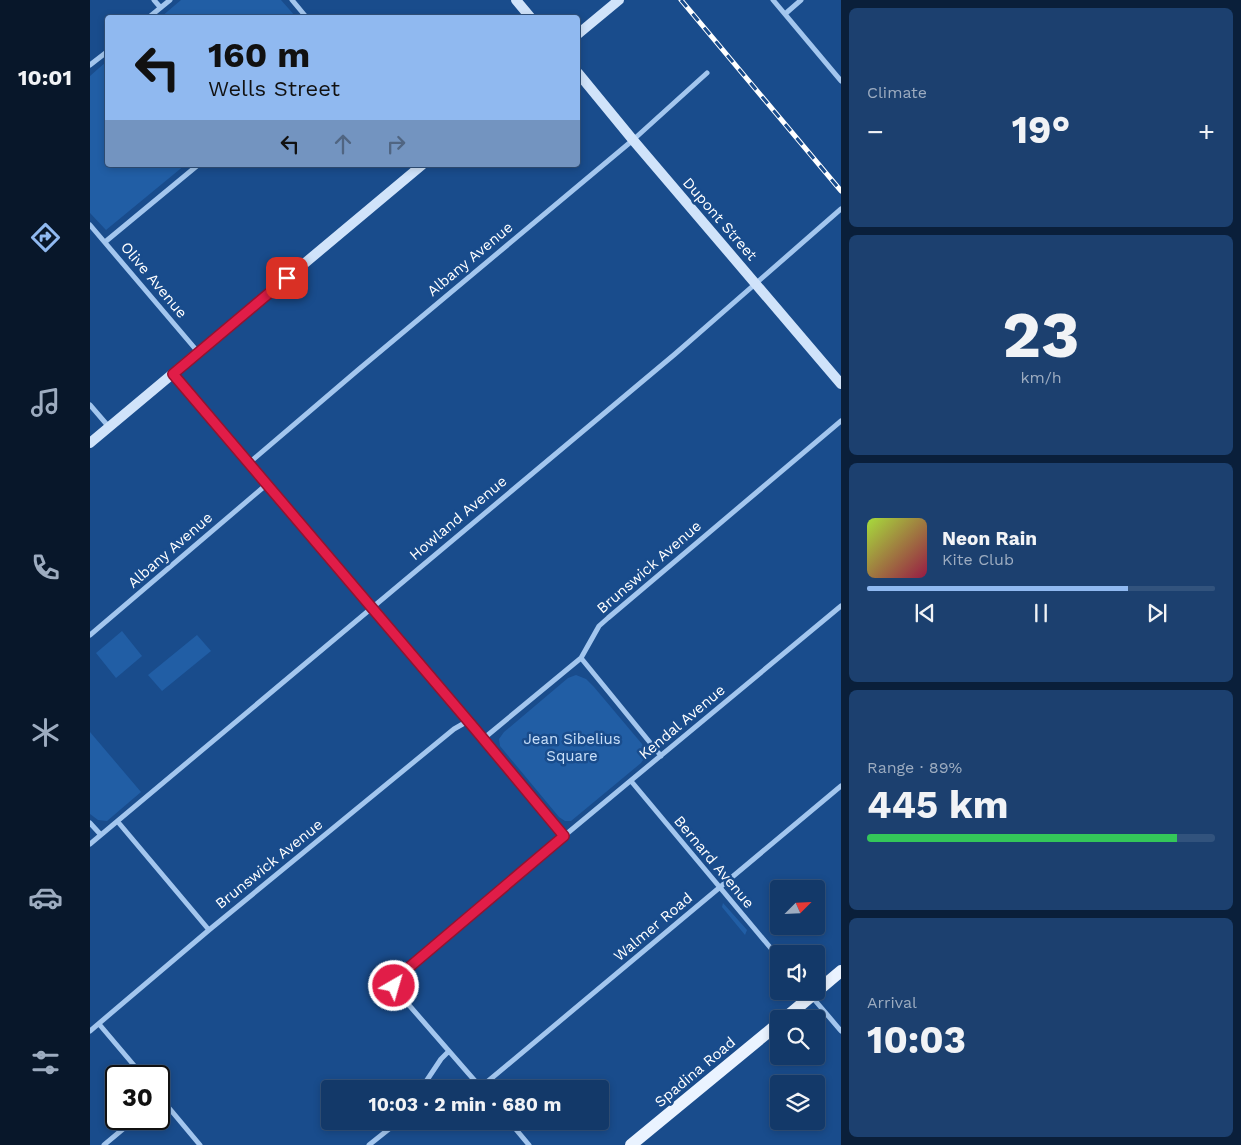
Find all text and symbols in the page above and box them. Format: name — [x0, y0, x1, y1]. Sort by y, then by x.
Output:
text: 160 m — [208, 34, 310, 76]
icon: left — [125, 35, 190, 100]
text: 10:01 — [18, 65, 72, 90]
text: Wells Street — [208, 76, 340, 101]
text: Climate — [867, 83, 927, 102]
text: 19° — [1012, 108, 1070, 152]
text: − — [867, 115, 884, 148]
text: + — [1198, 115, 1215, 148]
icon: left — [276, 130, 304, 158]
icon: ahead — [329, 130, 357, 158]
icon: right — [382, 130, 410, 158]
street label: Dupont Street — [679, 174, 761, 265]
street label: Albany Avenue — [423, 218, 517, 300]
icon: directions — [28, 220, 63, 255]
street label: Olive Avenue — [117, 238, 191, 322]
pin — [266, 257, 308, 299]
icon: arrive — [273, 264, 301, 292]
text: 23 — [1002, 297, 1080, 373]
text: km/h — [1020, 368, 1062, 387]
icon: music — [28, 385, 63, 420]
street label: Howland Avenue — [406, 472, 510, 564]
street label: Albany Avenue — [124, 508, 216, 592]
street label: Brunswick Avenue — [593, 517, 705, 617]
text: Neon Rain — [942, 527, 1037, 550]
icon: phone — [28, 550, 63, 585]
text: Kite Club — [942, 550, 1014, 569]
icon: previous — [911, 599, 939, 627]
icon: pause — [1027, 599, 1055, 627]
icon: next — [1143, 599, 1171, 627]
street label: Kendal Avenue — [635, 681, 729, 763]
icon: climate — [28, 715, 63, 750]
park label: Jean Sibelius Square — [523, 730, 621, 765]
text: Range · 89% — [867, 758, 962, 777]
text: 445 km — [867, 783, 1009, 827]
street label: Bernard Avenue — [670, 812, 758, 912]
street label: Brunswick Avenue — [212, 815, 326, 913]
icon: car — [28, 880, 63, 915]
north arrow — [770, 880, 825, 935]
map controls — [770, 880, 825, 1130]
street label: Walmer Road — [610, 889, 696, 965]
button: sound — [770, 945, 825, 1000]
position arrow — [367, 959, 419, 1011]
text: Arrival — [867, 993, 917, 1012]
button: search — [770, 1010, 825, 1065]
text: 10:03 — [867, 1018, 966, 1062]
street label: Spadina Road — [651, 1033, 739, 1111]
icon: filters — [28, 1045, 63, 1080]
speed limit sign: 30 — [105, 1065, 170, 1130]
button: layers — [770, 1075, 825, 1130]
text: 10:03 · 2 min · 680 m — [369, 1093, 561, 1116]

